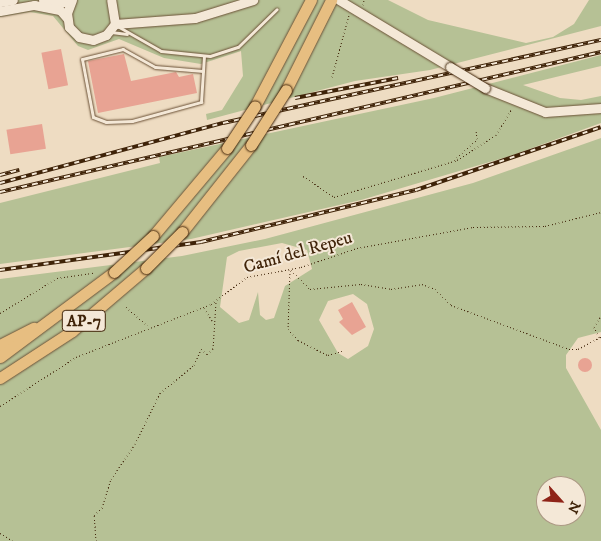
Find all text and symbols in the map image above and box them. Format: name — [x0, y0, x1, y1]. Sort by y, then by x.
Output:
street label: Camí del Repeu — [241, 227, 355, 279]
road number: AP-7 — [62, 308, 106, 334]
north arrow — [536, 476, 586, 526]
text: N — [563, 498, 584, 516]

